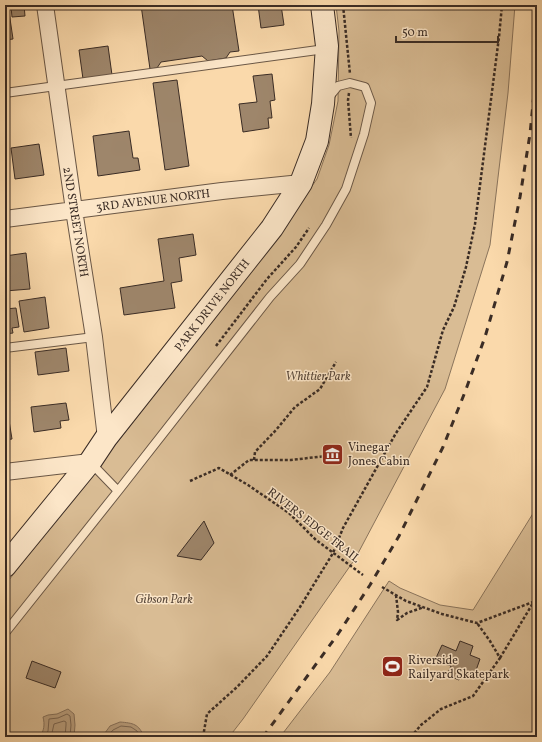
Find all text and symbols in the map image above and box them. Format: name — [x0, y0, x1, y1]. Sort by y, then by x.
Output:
scale bar — [396, 18, 498, 44]
text: 50 m — [402, 25, 428, 41]
street label: 2ND STREET NORTH — [58, 166, 92, 279]
street label: 3RD AVENUE NORTH — [95, 186, 211, 216]
street label: PARK DRIVE NORTH — [172, 256, 254, 355]
park label: Whittier Park — [285, 369, 351, 385]
place label: Vinegar Jones Cabin — [348, 440, 410, 470]
museum icon: Vinegar Jones Cabin — [320, 441, 346, 467]
street label: RIVERS EDGE TRAIL — [264, 485, 363, 567]
park label: Gibson Park — [135, 592, 193, 608]
place label: Riverside Railyard Skatepark — [408, 653, 510, 683]
sports icon: Riverside Railyard Skatepark — [379, 654, 405, 680]

